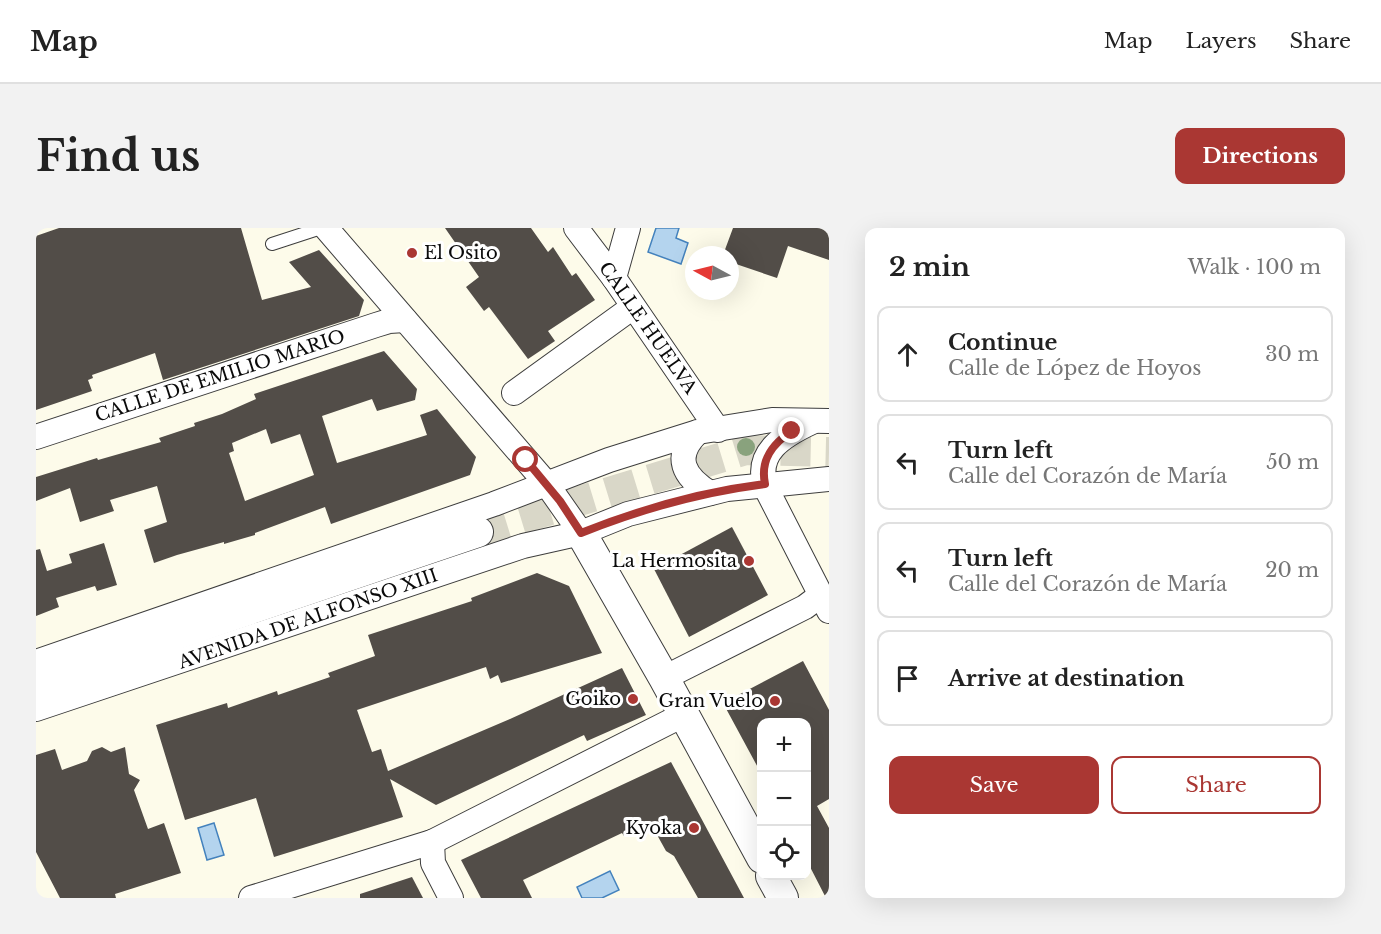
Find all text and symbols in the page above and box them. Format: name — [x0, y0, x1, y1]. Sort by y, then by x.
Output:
text: Map — [30, 24, 98, 59]
text: Map — [1104, 28, 1153, 54]
text: Layers — [1186, 28, 1257, 54]
text: Share — [1290, 28, 1351, 54]
button: Directions — [1175, 128, 1345, 184]
text: Find us — [36, 130, 200, 182]
place label: El Osito — [424, 242, 498, 264]
marker: El Osito — [405, 246, 419, 260]
north arrow — [685, 246, 739, 300]
text: 2 min — [889, 251, 970, 283]
text: Walk · 100 m — [1188, 255, 1321, 279]
street label: CALLE HUELVA — [594, 258, 702, 399]
street label: CALLE DE EMILIO MARIO — [92, 325, 348, 427]
text: Continue — [948, 329, 1057, 356]
icon: ahead — [891, 338, 924, 371]
text: 30 m — [1265, 342, 1319, 366]
text: Calle de López de Hoyos — [948, 356, 1201, 380]
route end — [778, 417, 804, 443]
text: Turn left — [948, 437, 1053, 464]
route start — [512, 446, 538, 472]
icon: left — [891, 446, 924, 479]
text: 50 m — [1266, 450, 1319, 474]
text: Calle del Corazón de María — [948, 464, 1227, 488]
text: Turn left — [948, 545, 1053, 572]
place label: La Hermosita — [612, 550, 737, 572]
marker: La Hermosita — [742, 554, 756, 568]
icon: left — [891, 554, 924, 587]
text: 20 m — [1265, 558, 1319, 582]
street label: AVENIDA DE ALFONSO XIII — [174, 564, 441, 674]
text: Calle del Corazón de María — [948, 572, 1227, 596]
icon: arrive — [891, 662, 924, 695]
text: Arrive at destination — [948, 665, 1185, 692]
place label: Goiko — [565, 688, 621, 710]
place label: Gran Vuelo — [658, 690, 763, 712]
marker: Goiko — [626, 692, 640, 706]
marker: Gran Vuelo — [768, 694, 782, 708]
map controls — [757, 718, 811, 880]
button: + — [757, 718, 811, 772]
button: Save — [889, 756, 1099, 814]
button: Share — [1111, 756, 1321, 814]
button: − — [757, 772, 811, 826]
place label: Kyoka — [625, 817, 682, 839]
marker: Kyoka — [687, 821, 701, 835]
button: locate — [757, 826, 811, 880]

